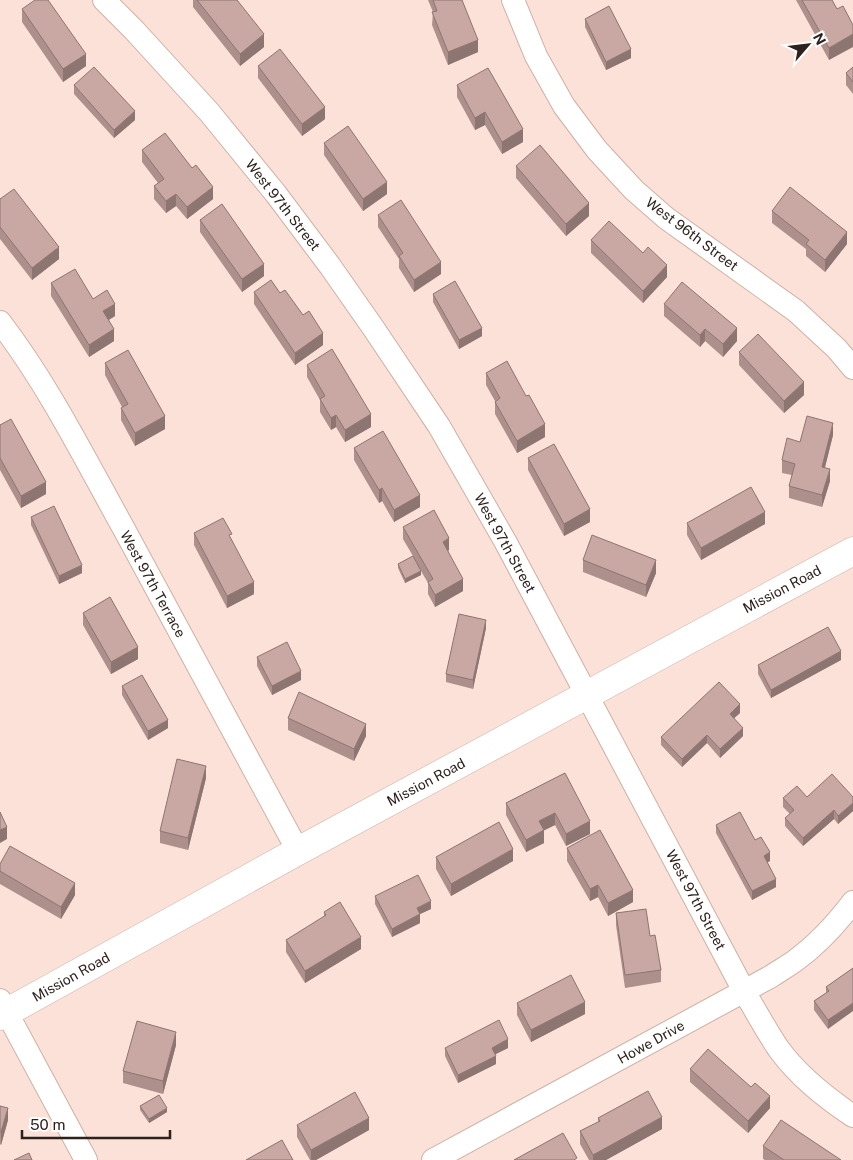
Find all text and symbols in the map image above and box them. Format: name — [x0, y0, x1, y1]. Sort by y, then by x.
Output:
north arrow — [783, 20, 833, 70]
text: N — [810, 30, 829, 47]
street label: West 97th Street — [243, 156, 323, 254]
street label: West 96th Street — [643, 194, 741, 274]
street label: West 97th Street — [471, 491, 539, 595]
street label: West 97th Terrace — [117, 528, 189, 640]
street label: Mission Road — [740, 562, 824, 616]
street label: Mission Road — [384, 755, 468, 809]
street label: West 97th Street — [663, 847, 729, 953]
street label: Mission Road — [29, 949, 113, 1005]
street label: Howe Drive — [615, 1017, 687, 1067]
scale bar — [22, 1108, 170, 1140]
text: 50 m — [30, 1116, 65, 1133]

